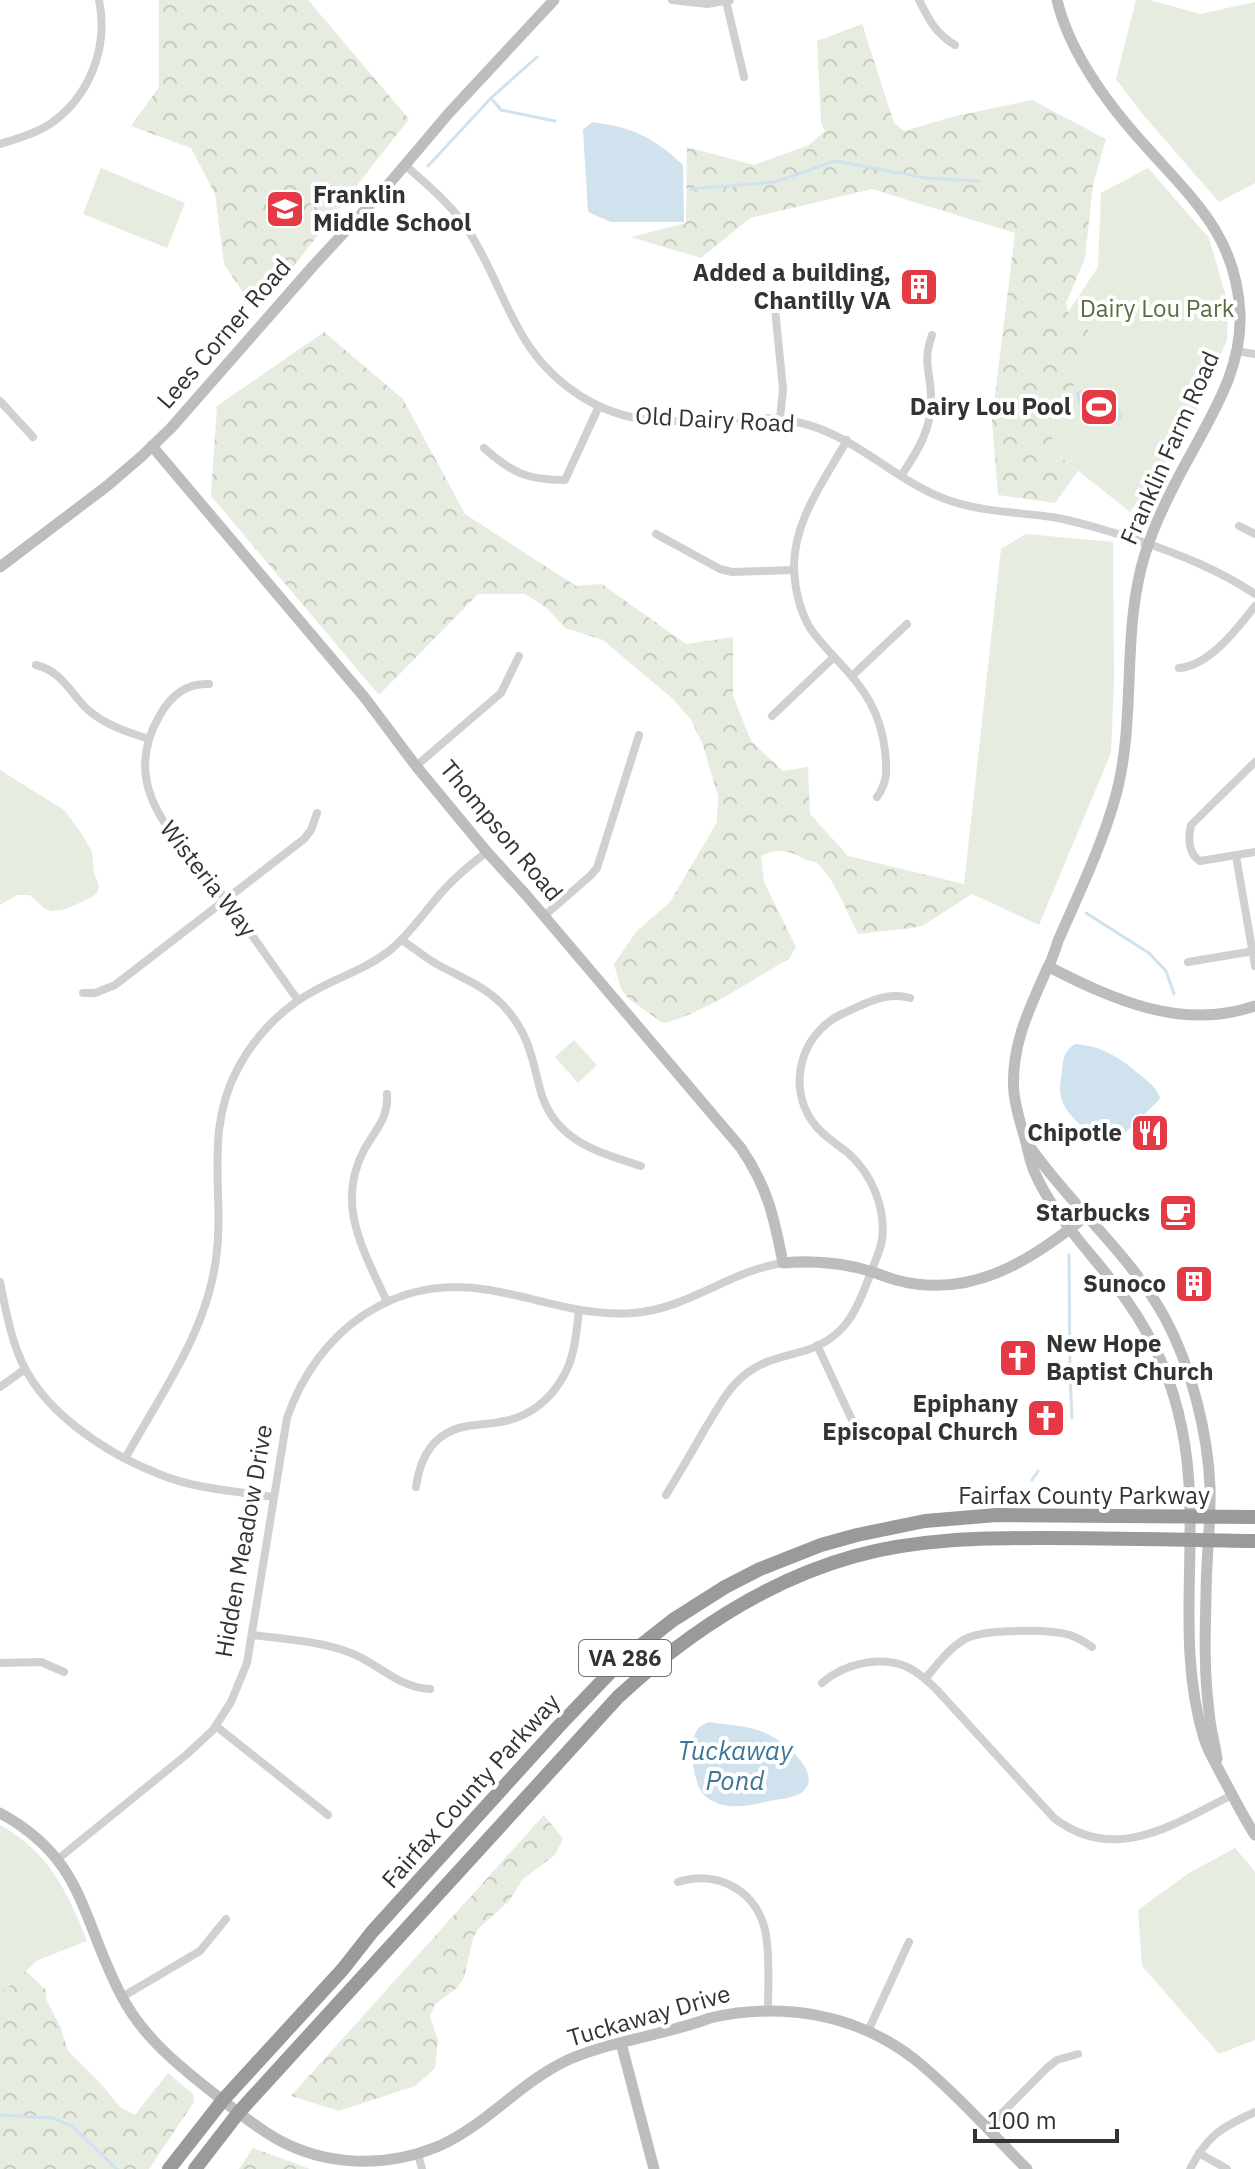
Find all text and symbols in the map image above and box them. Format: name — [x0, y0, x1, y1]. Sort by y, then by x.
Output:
place label: Franklin Middle School — [313, 178, 471, 238]
school or university icon: Franklin Middle School — [264, 188, 306, 230]
street label: Lees Corner Road — [149, 251, 297, 415]
place label: Added a building, Chantilly VA — [693, 256, 891, 316]
building icon: Added a building, Chantilly VA — [898, 266, 940, 308]
park label: Dairy Lou Park — [1080, 292, 1235, 324]
street label: Franklin Farm Road — [1112, 346, 1226, 549]
sports icon: Dairy Lou Pool — [1078, 386, 1120, 428]
place label: Dairy Lou Pool — [910, 390, 1071, 422]
street label: Old Dairy Road — [634, 399, 796, 439]
street label: Thompson Road — [433, 753, 570, 908]
street label: Wisteria Way — [153, 814, 264, 943]
restaurant icon: Chipotle — [1129, 1112, 1171, 1154]
place label: Chipotle — [1027, 1116, 1122, 1148]
cafe icon: Starbucks — [1157, 1192, 1199, 1234]
place label: Starbucks — [1036, 1196, 1150, 1228]
building icon: Sunoco — [1173, 1263, 1215, 1305]
place label: Sunoco — [1083, 1267, 1166, 1299]
place label: New Hope Baptist Church — [1046, 1327, 1213, 1387]
church icon: New Hope Baptist Church — [997, 1337, 1039, 1379]
place label: Epiphany Episcopal Church — [822, 1387, 1018, 1447]
church icon: Epiphany Episcopal Church — [1025, 1397, 1067, 1439]
street label: Hidden Meadow Drive — [207, 1422, 279, 1660]
street label: Fairfax County Parkway — [958, 1479, 1210, 1511]
road number: VA 286 — [579, 1640, 671, 1676]
street label: Fairfax County Parkway — [374, 1686, 566, 1895]
water label: Tuckaway Pond — [678, 1733, 794, 1797]
street label: Tuckaway Drive — [564, 1977, 734, 2054]
scale bar — [975, 2093, 1117, 2143]
text: 100 m — [987, 2104, 1057, 2136]

